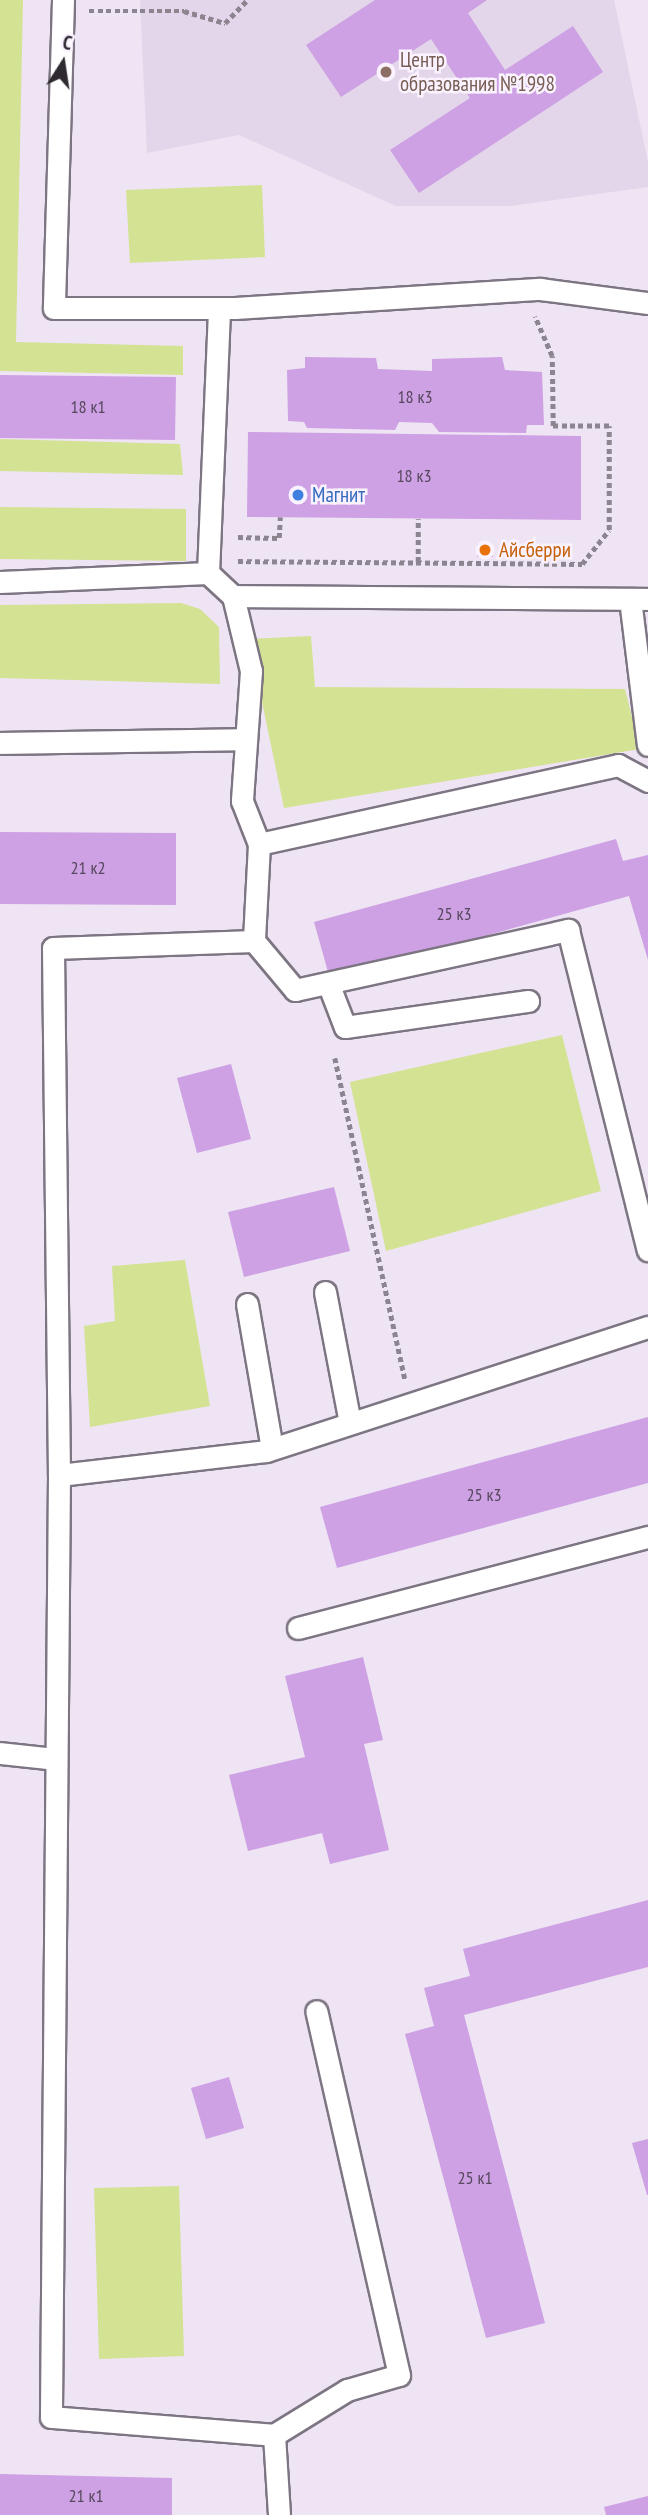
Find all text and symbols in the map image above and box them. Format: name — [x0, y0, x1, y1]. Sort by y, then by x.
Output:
north arrow — [28, 28, 98, 98]
text: С — [61, 30, 74, 55]
place label: Центр образования №1998 — [400, 47, 555, 97]
marker: Центр образования №1998 — [378, 64, 394, 80]
house number: 18 к3 — [397, 386, 433, 408]
house number: 18 к1 — [70, 396, 106, 418]
house number: 18 к3 — [396, 465, 432, 487]
place label: Магнит — [312, 482, 365, 508]
marker: Магнит — [290, 487, 306, 503]
place label: Айсберри — [499, 537, 571, 563]
marker: Айсберри — [477, 542, 493, 558]
house number: 21 к2 — [70, 857, 106, 879]
house number: 25 к3 — [436, 903, 472, 925]
house number: 25 к3 — [466, 1484, 502, 1506]
house number: 25 к1 — [457, 2167, 493, 2189]
house number: 21 к1 — [68, 2485, 104, 2507]

